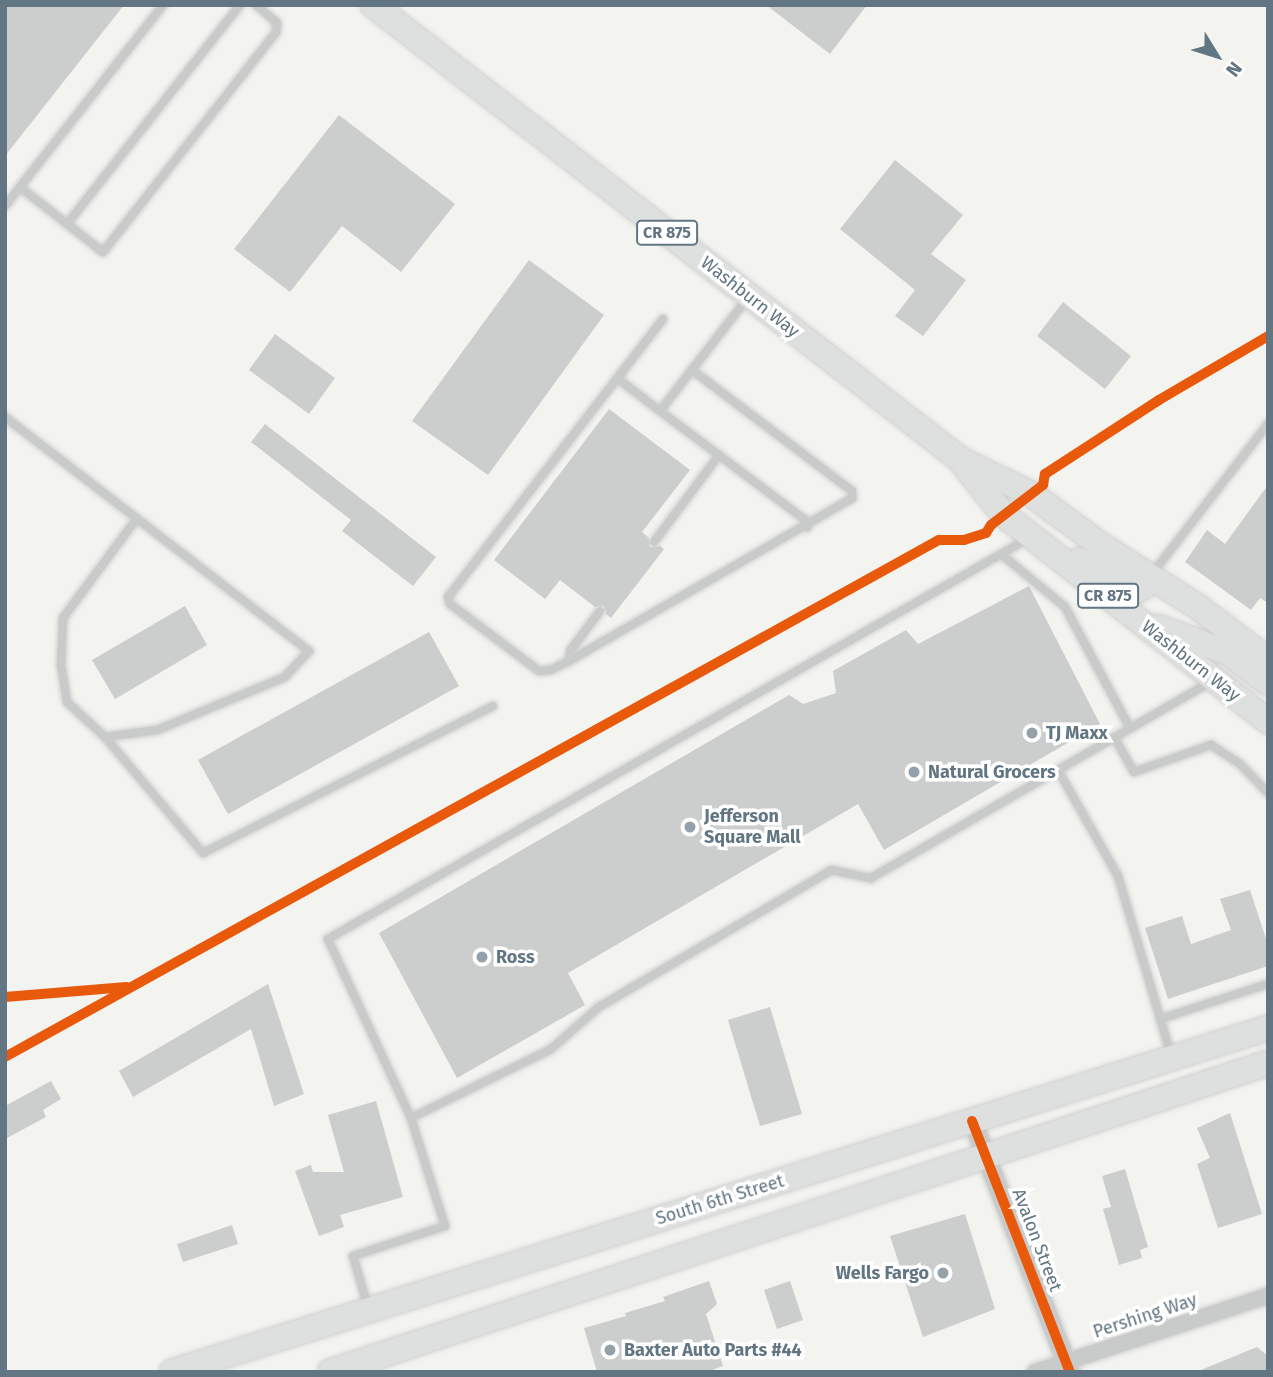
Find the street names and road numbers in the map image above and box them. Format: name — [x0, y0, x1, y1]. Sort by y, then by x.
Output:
road number: CR 875 — [636, 220, 698, 246]
street label: Washburn Way — [696, 252, 804, 342]
road number: CR 875 — [1076, 583, 1140, 608]
street label: Washburn Way — [1137, 616, 1245, 706]
street label: South 6th Street — [653, 1170, 787, 1230]
street label: Avalon Street — [1008, 1186, 1066, 1294]
street label: Pershing Way — [1090, 1289, 1200, 1343]

